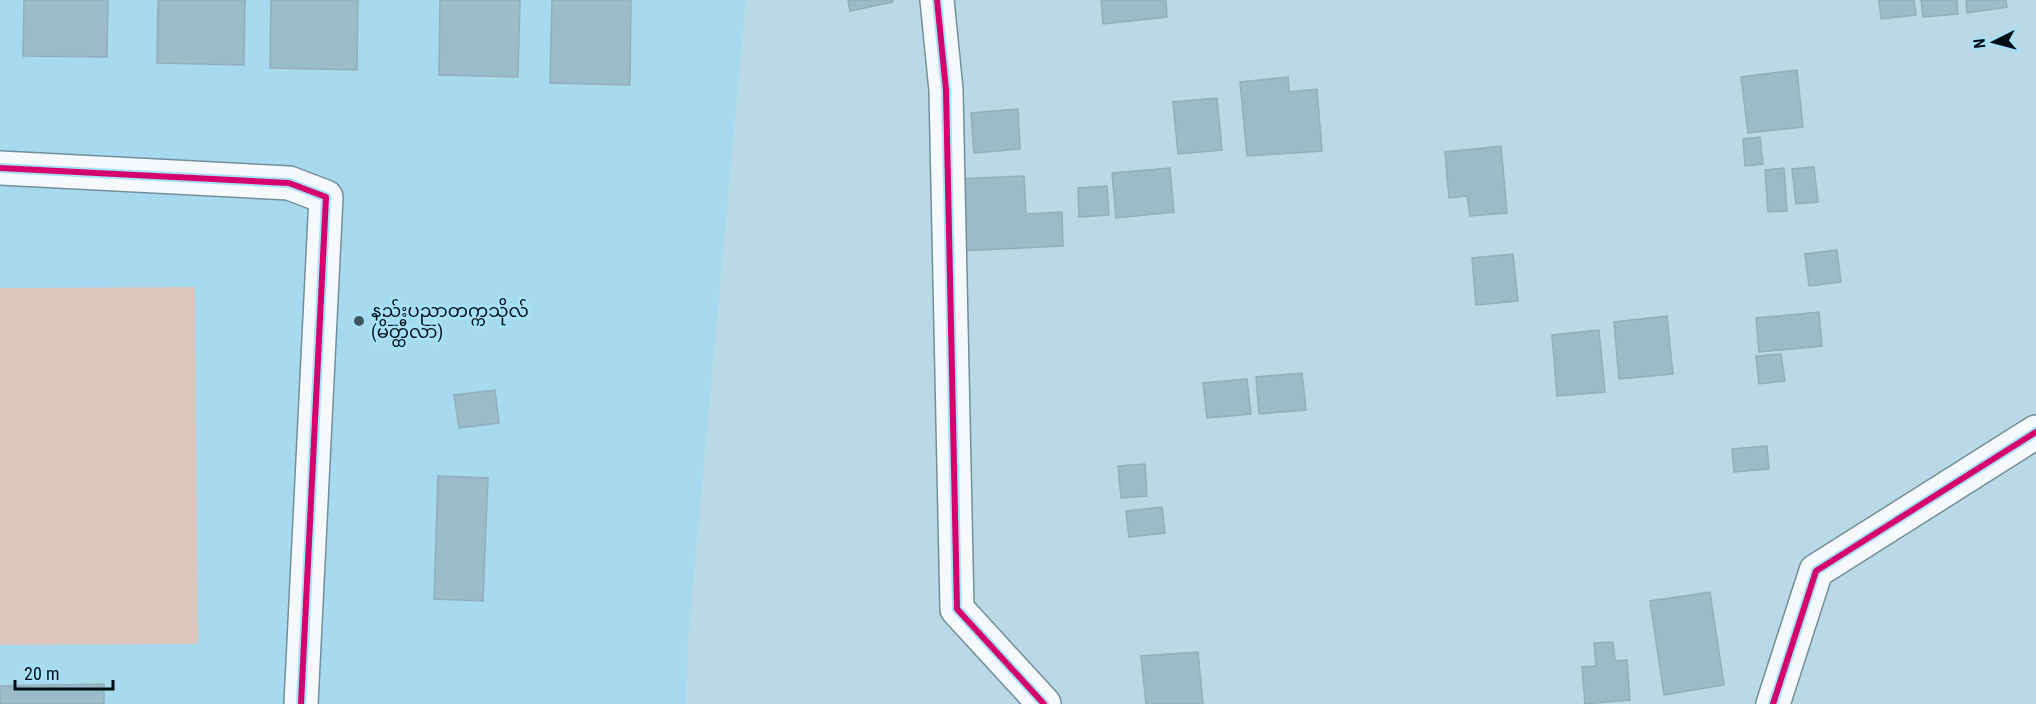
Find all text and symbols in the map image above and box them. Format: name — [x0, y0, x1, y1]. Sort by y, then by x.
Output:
north arrow — [1964, 12, 2024, 72]
text: N — [1970, 38, 1990, 49]
place label: နည်းပညာတက္ကသိုလ် (မိတ္ထီလာ) — [371, 297, 529, 347]
marker: နည်းပညာတက္ကသိုလ် (မိတ္ထီလာ) — [352, 314, 366, 328]
scale bar — [15, 653, 112, 691]
text: 20 m — [24, 663, 59, 684]

